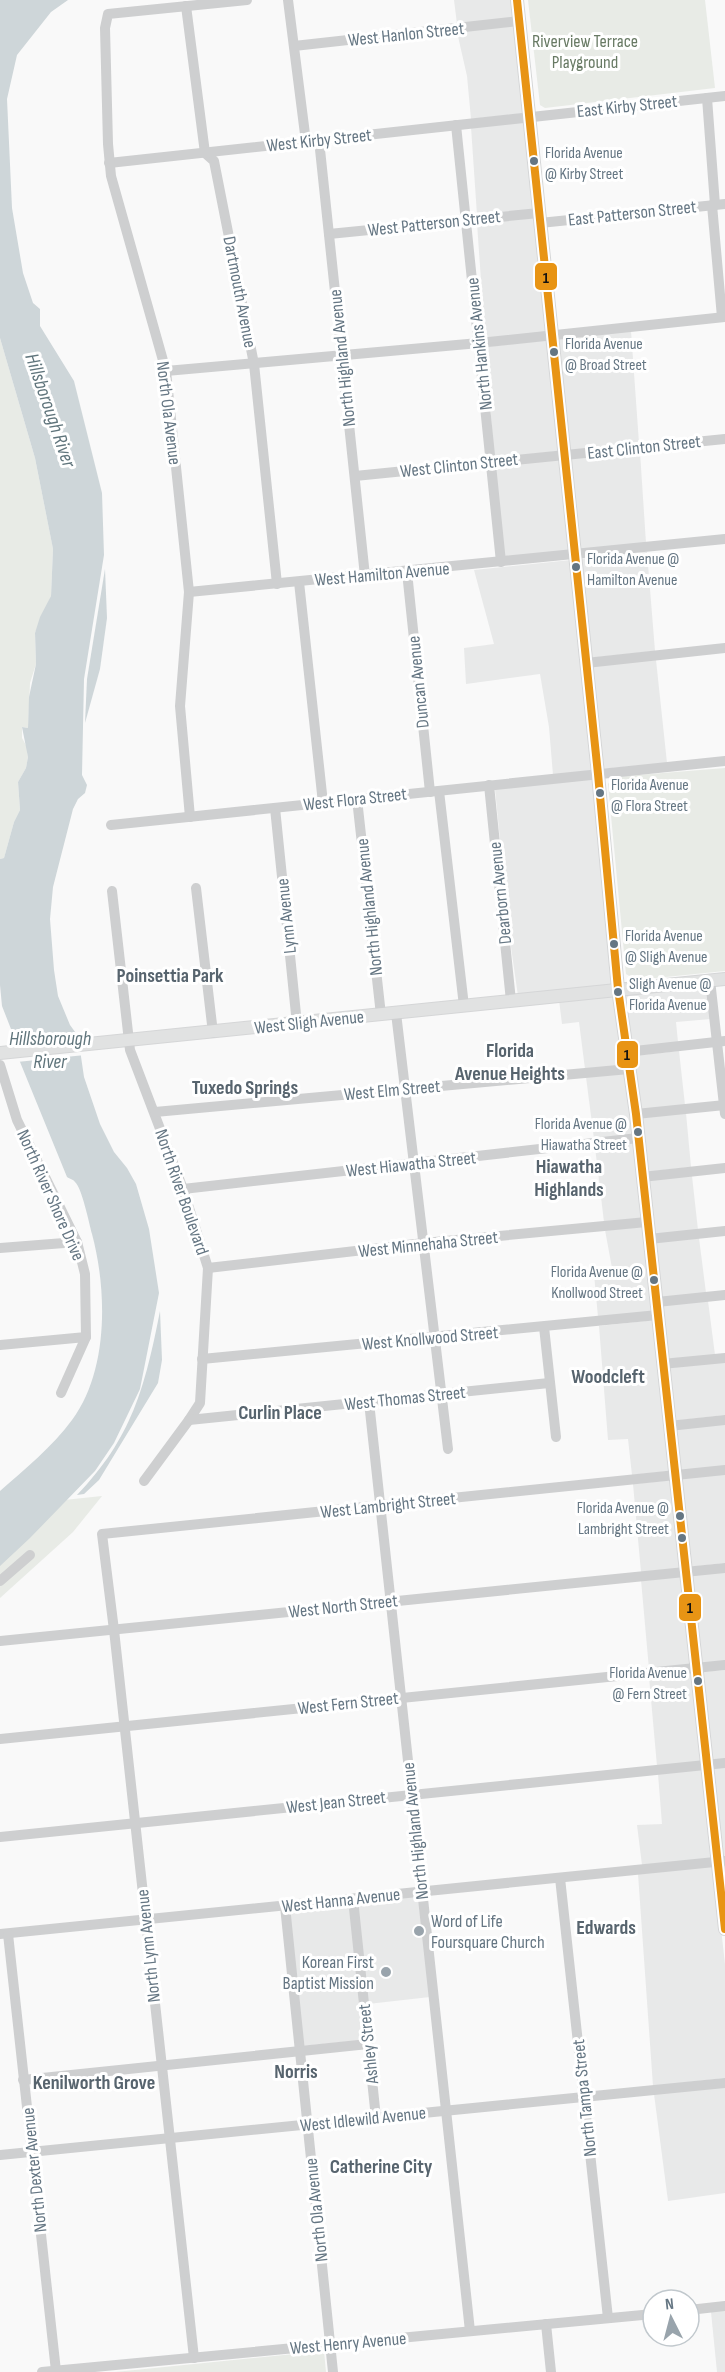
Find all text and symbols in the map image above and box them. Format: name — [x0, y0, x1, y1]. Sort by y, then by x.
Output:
street label: West Hanlon Street — [347, 18, 466, 51]
park label: Riverview Terrace Playground — [532, 31, 638, 73]
street label: East Kirby Street — [576, 91, 679, 122]
street label: West Kirby Street — [266, 124, 373, 156]
place label: Florida Avenue @ Kirby Street — [545, 144, 623, 184]
marker: Florida Avenue @ Kirby Street — [528, 155, 540, 167]
street label: East Patterson Street — [567, 196, 698, 231]
street label: West Patterson Street — [367, 206, 502, 241]
street label: Dartmouth Avenue — [218, 235, 261, 350]
line badge: 1 — [534, 262, 558, 291]
text: 1 — [543, 269, 550, 288]
street label: North Hankins Avenue — [462, 277, 497, 411]
street label: North Highland Avenue — [325, 288, 360, 428]
place label: Florida Avenue @ Broad Street — [565, 335, 647, 375]
marker: Florida Avenue @ Broad Street — [548, 346, 560, 358]
water label: Hillsborough River — [19, 350, 81, 472]
street label: North Ola Avenue — [152, 360, 185, 466]
street label: East Clinton Street — [586, 431, 702, 464]
street label: West Clinton Street — [399, 449, 520, 482]
place label: Florida Avenue @ Hamilton Avenue — [587, 550, 679, 590]
street label: West Hamilton Avenue — [314, 558, 450, 591]
marker: Florida Avenue @ Hamilton Avenue — [570, 561, 582, 573]
street label: Duncan Avenue — [403, 635, 434, 729]
place label: Florida Avenue @ Flora Street — [611, 776, 689, 816]
street label: West Flora Street — [302, 784, 408, 815]
marker: Florida Avenue @ Flora Street — [594, 787, 606, 799]
street label: North Highland Avenue — [352, 837, 387, 977]
street label: Dearborn Avenue — [485, 841, 516, 945]
street label: Lynn Avenue — [272, 877, 301, 955]
place label: Florida Avenue @ Sligh Avenue — [625, 927, 708, 967]
marker: Florida Avenue @ Sligh Avenue — [608, 938, 620, 950]
district label: Poinsettia Park — [116, 964, 224, 988]
place label: Sligh Avenue @ Florida Avenue — [629, 975, 712, 1015]
marker: Sligh Avenue @ Florida Avenue — [612, 986, 624, 998]
street label: West Sligh Avenue — [253, 1006, 365, 1039]
water label: Hillsborough River — [9, 1027, 91, 1074]
district label: Florida Avenue Heights — [454, 1039, 565, 1086]
line badge: 1 — [616, 1040, 639, 1069]
text: 1 — [624, 1046, 631, 1065]
district label: Tuxedo Springs — [192, 1076, 299, 1100]
street label: West Elm Street — [343, 1076, 442, 1105]
place label: Florida Avenue @ Hiawatha Street — [535, 1115, 627, 1155]
street label: North River Shore Drive — [12, 1126, 89, 1264]
marker: Florida Avenue @ Hiawatha Street — [632, 1126, 644, 1138]
street label: North River Boulevard — [150, 1127, 213, 1258]
street label: West Hiawatha Street — [345, 1147, 478, 1182]
district label: Hiawatha Highlands — [534, 1155, 604, 1202]
street label: West Minnehaha Street — [357, 1227, 499, 1262]
place label: Florida Avenue @ Knollwood Street — [551, 1263, 643, 1303]
marker: Florida Avenue @ Knollwood Street — [648, 1274, 660, 1286]
street label: West Knollwood Street — [361, 1322, 500, 1355]
district label: Woodcleft — [571, 1365, 645, 1389]
street label: West Thomas Street — [343, 1382, 467, 1415]
district label: Curlin Place — [238, 1401, 322, 1425]
street label: West Lambright Street — [319, 1488, 457, 1523]
place label: Florida Avenue @ Lambright Street — [577, 1499, 669, 1539]
marker: Florida Avenue @ Lambright Street — [674, 1510, 686, 1522]
unlabelled marker — [676, 1532, 688, 1544]
street label: West North Street — [287, 1590, 399, 1623]
line badge: 1 — [678, 1593, 702, 1622]
text: 1 — [687, 1599, 694, 1618]
place label: Florida Avenue @ Fern Street — [609, 1664, 687, 1704]
marker: Florida Avenue @ Fern Street — [692, 1675, 704, 1687]
street label: West Fern Street — [297, 1688, 400, 1719]
street label: North Highland Avenue — [398, 1761, 433, 1901]
street label: West Jean Street — [285, 1787, 387, 1818]
street label: West Hanna Avenue — [281, 1884, 401, 1917]
street label: North Lynn Avenue — [132, 1888, 165, 2004]
place label: Word of Life Foursquare Church — [431, 1911, 545, 1953]
district label: Edwards — [576, 1916, 636, 1940]
marker: Word of Life Foursquare Church — [412, 1924, 426, 1938]
place label: Korean First Baptist Mission — [283, 1952, 375, 1994]
marker: Korean First Baptist Mission — [379, 1965, 393, 1979]
street label: Ashley Street — [354, 2002, 383, 2086]
street label: North Tampa Street — [568, 2038, 601, 2158]
district label: Norris — [274, 2060, 318, 2084]
district label: Kenilworth Grove — [33, 2071, 155, 2095]
street label: West Idlewild Avenue — [299, 2102, 427, 2137]
street label: North Dexter Avenue — [18, 2107, 51, 2233]
district label: Catherine City — [330, 2155, 433, 2179]
street label: North Ola Avenue — [301, 2157, 332, 2263]
north arrow — [641, 2288, 701, 2348]
text: N — [664, 2295, 675, 2314]
street label: West Henry Avenue — [289, 2328, 407, 2359]

